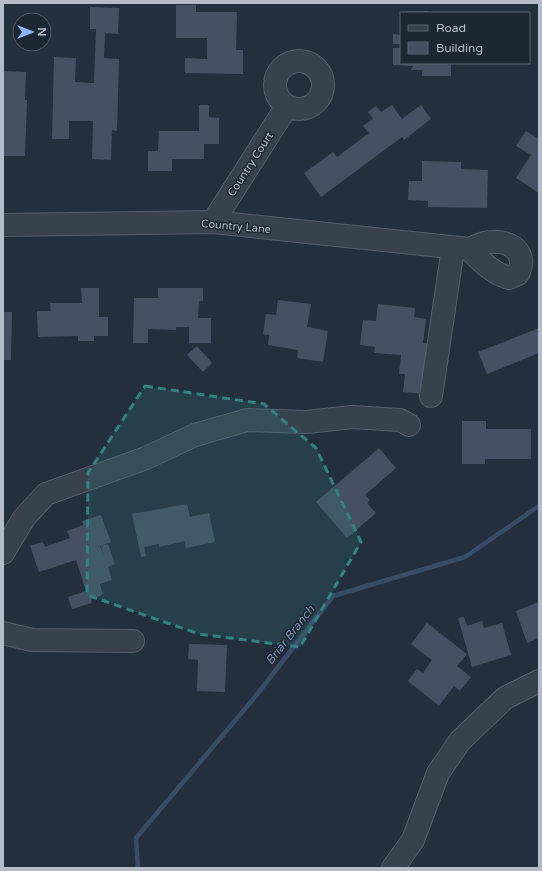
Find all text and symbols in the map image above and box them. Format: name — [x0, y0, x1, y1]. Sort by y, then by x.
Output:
north arrow — [12, 12, 52, 52]
legend — [400, 12, 530, 64]
text: Road — [436, 21, 466, 35]
text: N — [35, 28, 48, 36]
text: Building — [436, 41, 483, 55]
street label: Country Court — [225, 130, 276, 199]
street label: Country Lane — [200, 217, 271, 236]
water label: Briar Branch — [263, 602, 318, 667]

